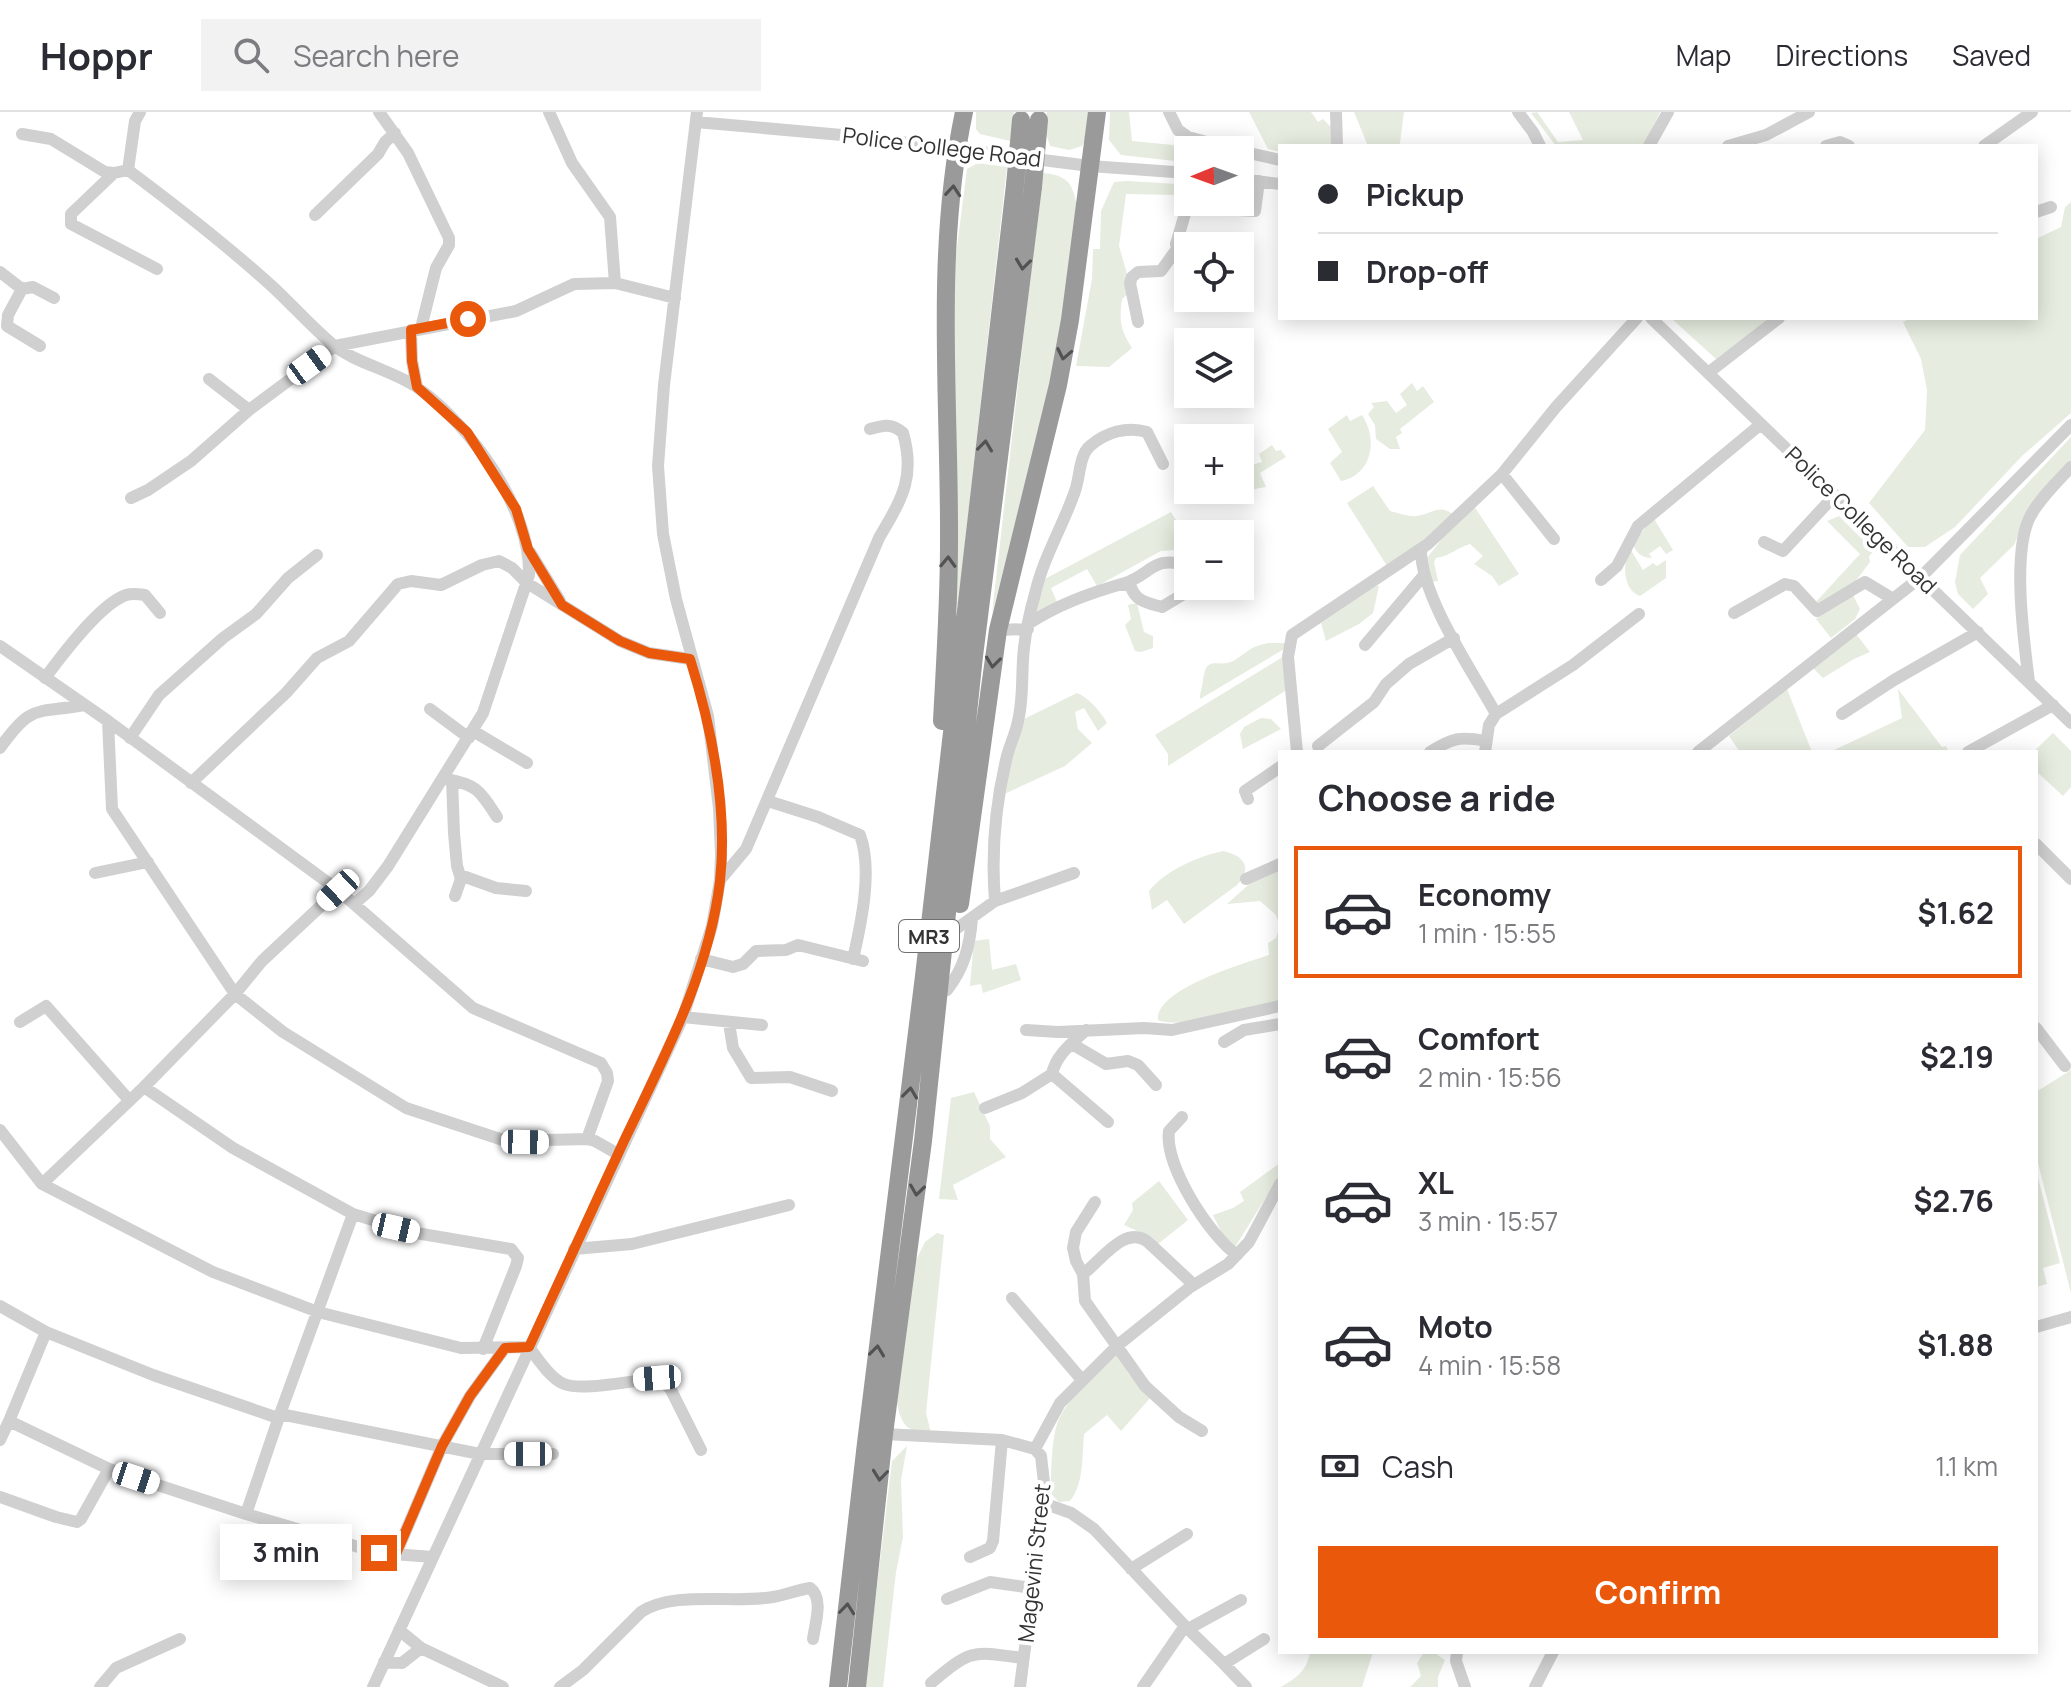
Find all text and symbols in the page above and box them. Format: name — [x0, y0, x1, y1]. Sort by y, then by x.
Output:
search box — [201, 19, 761, 91]
text: Hoppr — [40, 29, 153, 81]
icon: search — [229, 33, 273, 77]
text: Search here — [293, 35, 460, 76]
text: Map — [1676, 36, 1731, 74]
text: Directions — [1775, 36, 1908, 74]
text: Saved — [1952, 36, 2031, 74]
street label: Police College Road — [841, 120, 1043, 174]
north arrow — [1174, 136, 1254, 216]
map controls — [1174, 136, 1254, 600]
text: Pickup — [1366, 174, 1464, 215]
one-way arrow — [944, 184, 961, 197]
button: locate — [1174, 232, 1254, 312]
text: Drop-off — [1366, 251, 1488, 292]
one-way arrow — [1015, 258, 1032, 271]
route start — [450, 301, 486, 337]
button: layers — [1174, 328, 1254, 408]
car — [283, 341, 335, 389]
one-way arrow — [1056, 347, 1073, 361]
button: + — [1174, 424, 1254, 504]
one-way arrow — [977, 439, 994, 452]
street label: Police College Road — [1779, 440, 1943, 600]
button: − — [1174, 520, 1254, 600]
one-way arrow — [940, 555, 957, 568]
one-way arrow — [985, 656, 1002, 669]
text: Choose a ride — [1318, 773, 1556, 822]
car — [312, 865, 364, 915]
text: Economy — [1418, 874, 1551, 915]
icon: car — [1322, 876, 1394, 948]
text: $1.62 — [1918, 892, 1994, 933]
text: 1 min · 15:55 — [1418, 915, 1556, 951]
road number: MR3 — [899, 920, 959, 952]
text: Comfort — [1418, 1018, 1540, 1059]
icon: car — [1322, 1020, 1394, 1092]
text: $2.19 — [1920, 1036, 1994, 1077]
text: 2 min · 15:56 — [1418, 1059, 1562, 1095]
one-way arrow — [901, 1086, 918, 1099]
car — [501, 1130, 549, 1154]
text: XL — [1418, 1162, 1454, 1203]
icon: car — [1322, 1164, 1394, 1236]
text: $2.76 — [1914, 1180, 1994, 1221]
one-way arrow — [909, 1183, 926, 1197]
text: 3 min · 15:57 — [1418, 1203, 1558, 1239]
car — [370, 1211, 422, 1245]
text: Moto — [1418, 1306, 1493, 1347]
icon: car — [1322, 1308, 1394, 1380]
text: $1.88 — [1917, 1324, 1994, 1365]
one-way arrow — [869, 1344, 886, 1357]
text: 4 min · 15:58 — [1418, 1347, 1561, 1383]
car — [632, 1364, 682, 1392]
car — [504, 1442, 552, 1466]
icon: cash — [1318, 1444, 1362, 1488]
text: Cash — [1382, 1446, 1454, 1487]
text: 1.1 km — [1935, 1448, 1998, 1484]
car — [109, 1459, 163, 1497]
one-way arrow — [871, 1469, 888, 1482]
street label: Magevini Street — [1011, 1482, 1057, 1644]
callout: 3 min — [219, 1525, 351, 1581]
text: 3 min — [252, 1534, 320, 1570]
route end — [361, 1535, 397, 1571]
button: Confirm — [1318, 1546, 1998, 1638]
one-way arrow — [838, 1603, 855, 1616]

